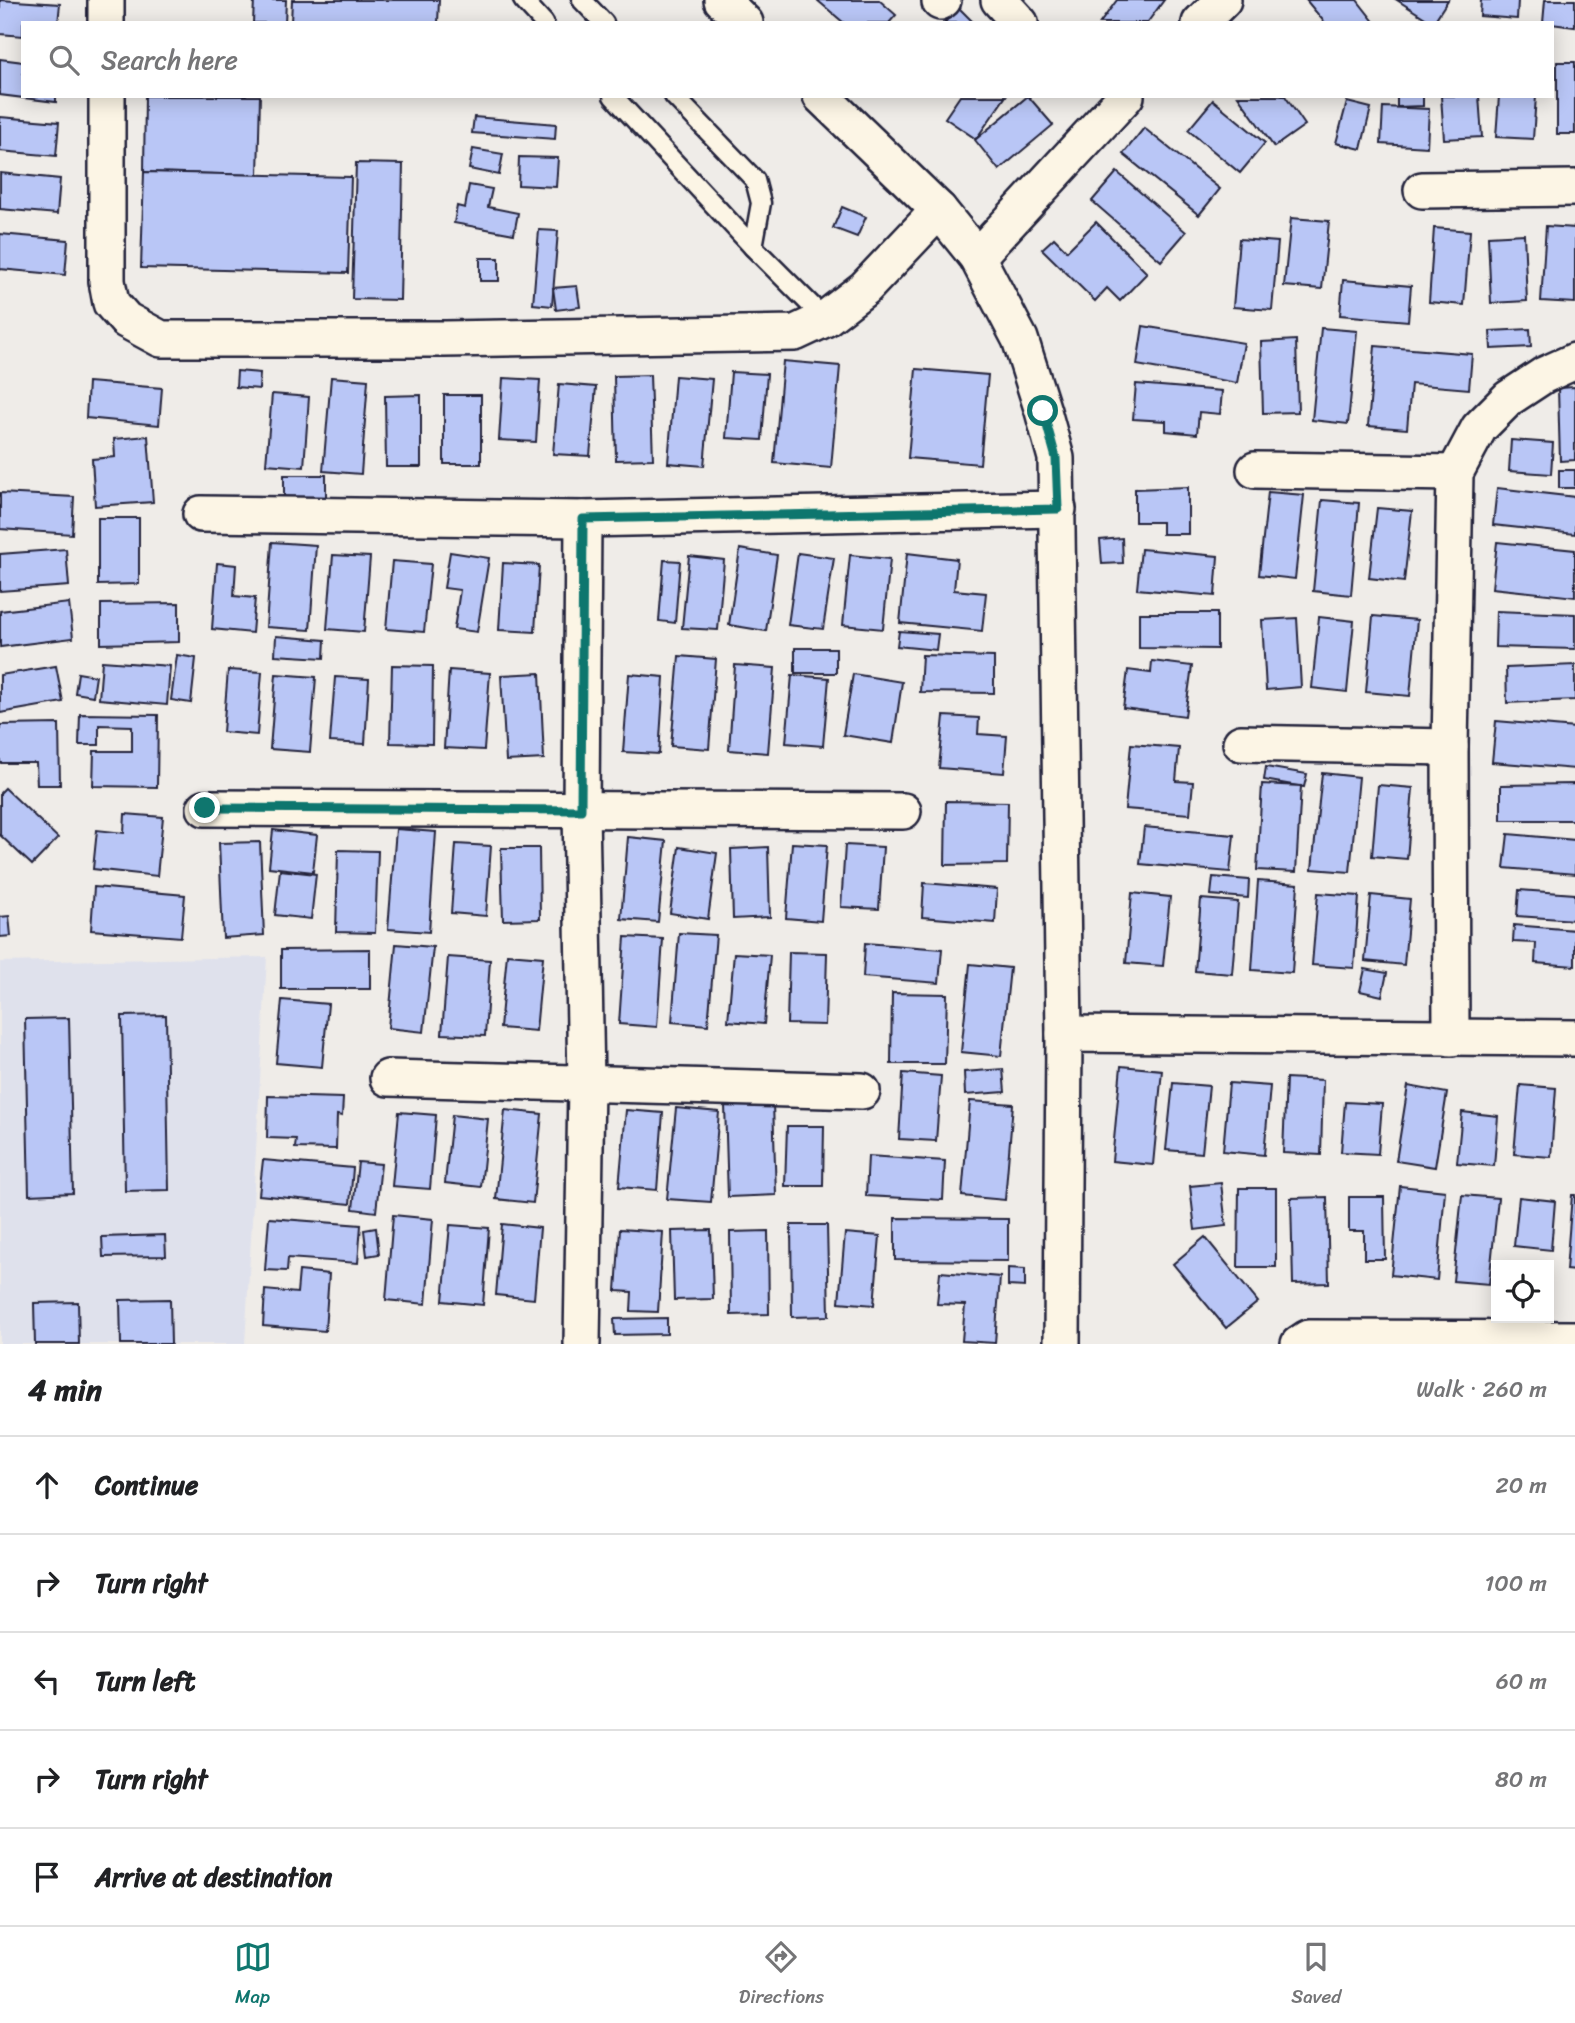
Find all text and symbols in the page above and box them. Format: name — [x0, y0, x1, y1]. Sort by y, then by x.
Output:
search box — [21, 21, 1554, 98]
text: Search here — [101, 37, 238, 83]
icon: search — [45, 41, 83, 79]
route start — [1027, 395, 1058, 426]
route end — [189, 792, 220, 823]
map controls — [1491, 1260, 1554, 1323]
button: locate — [1491, 1260, 1554, 1323]
text: 4 min — [28, 1363, 102, 1417]
text: Walk · 260 m — [1416, 1369, 1547, 1410]
text: Continue — [95, 1462, 198, 1508]
text: 20 m — [1496, 1465, 1547, 1506]
icon: ahead — [28, 1466, 66, 1504]
text: Turn right — [95, 1560, 208, 1606]
text: 100 m — [1484, 1563, 1547, 1604]
icon: right — [28, 1564, 66, 1602]
text: Turn left — [95, 1658, 195, 1704]
text: 60 m — [1496, 1661, 1547, 1702]
icon: left — [28, 1662, 66, 1700]
text: Turn right — [95, 1756, 208, 1802]
text: 80 m — [1495, 1759, 1547, 1800]
icon: right — [28, 1760, 66, 1798]
text: Arrive at destination — [95, 1854, 332, 1900]
icon: arrive — [28, 1858, 66, 1896]
tab: Map — [234, 1938, 272, 2013]
tab: Directions — [739, 1938, 824, 2013]
tab: Saved — [1291, 1938, 1341, 2013]

